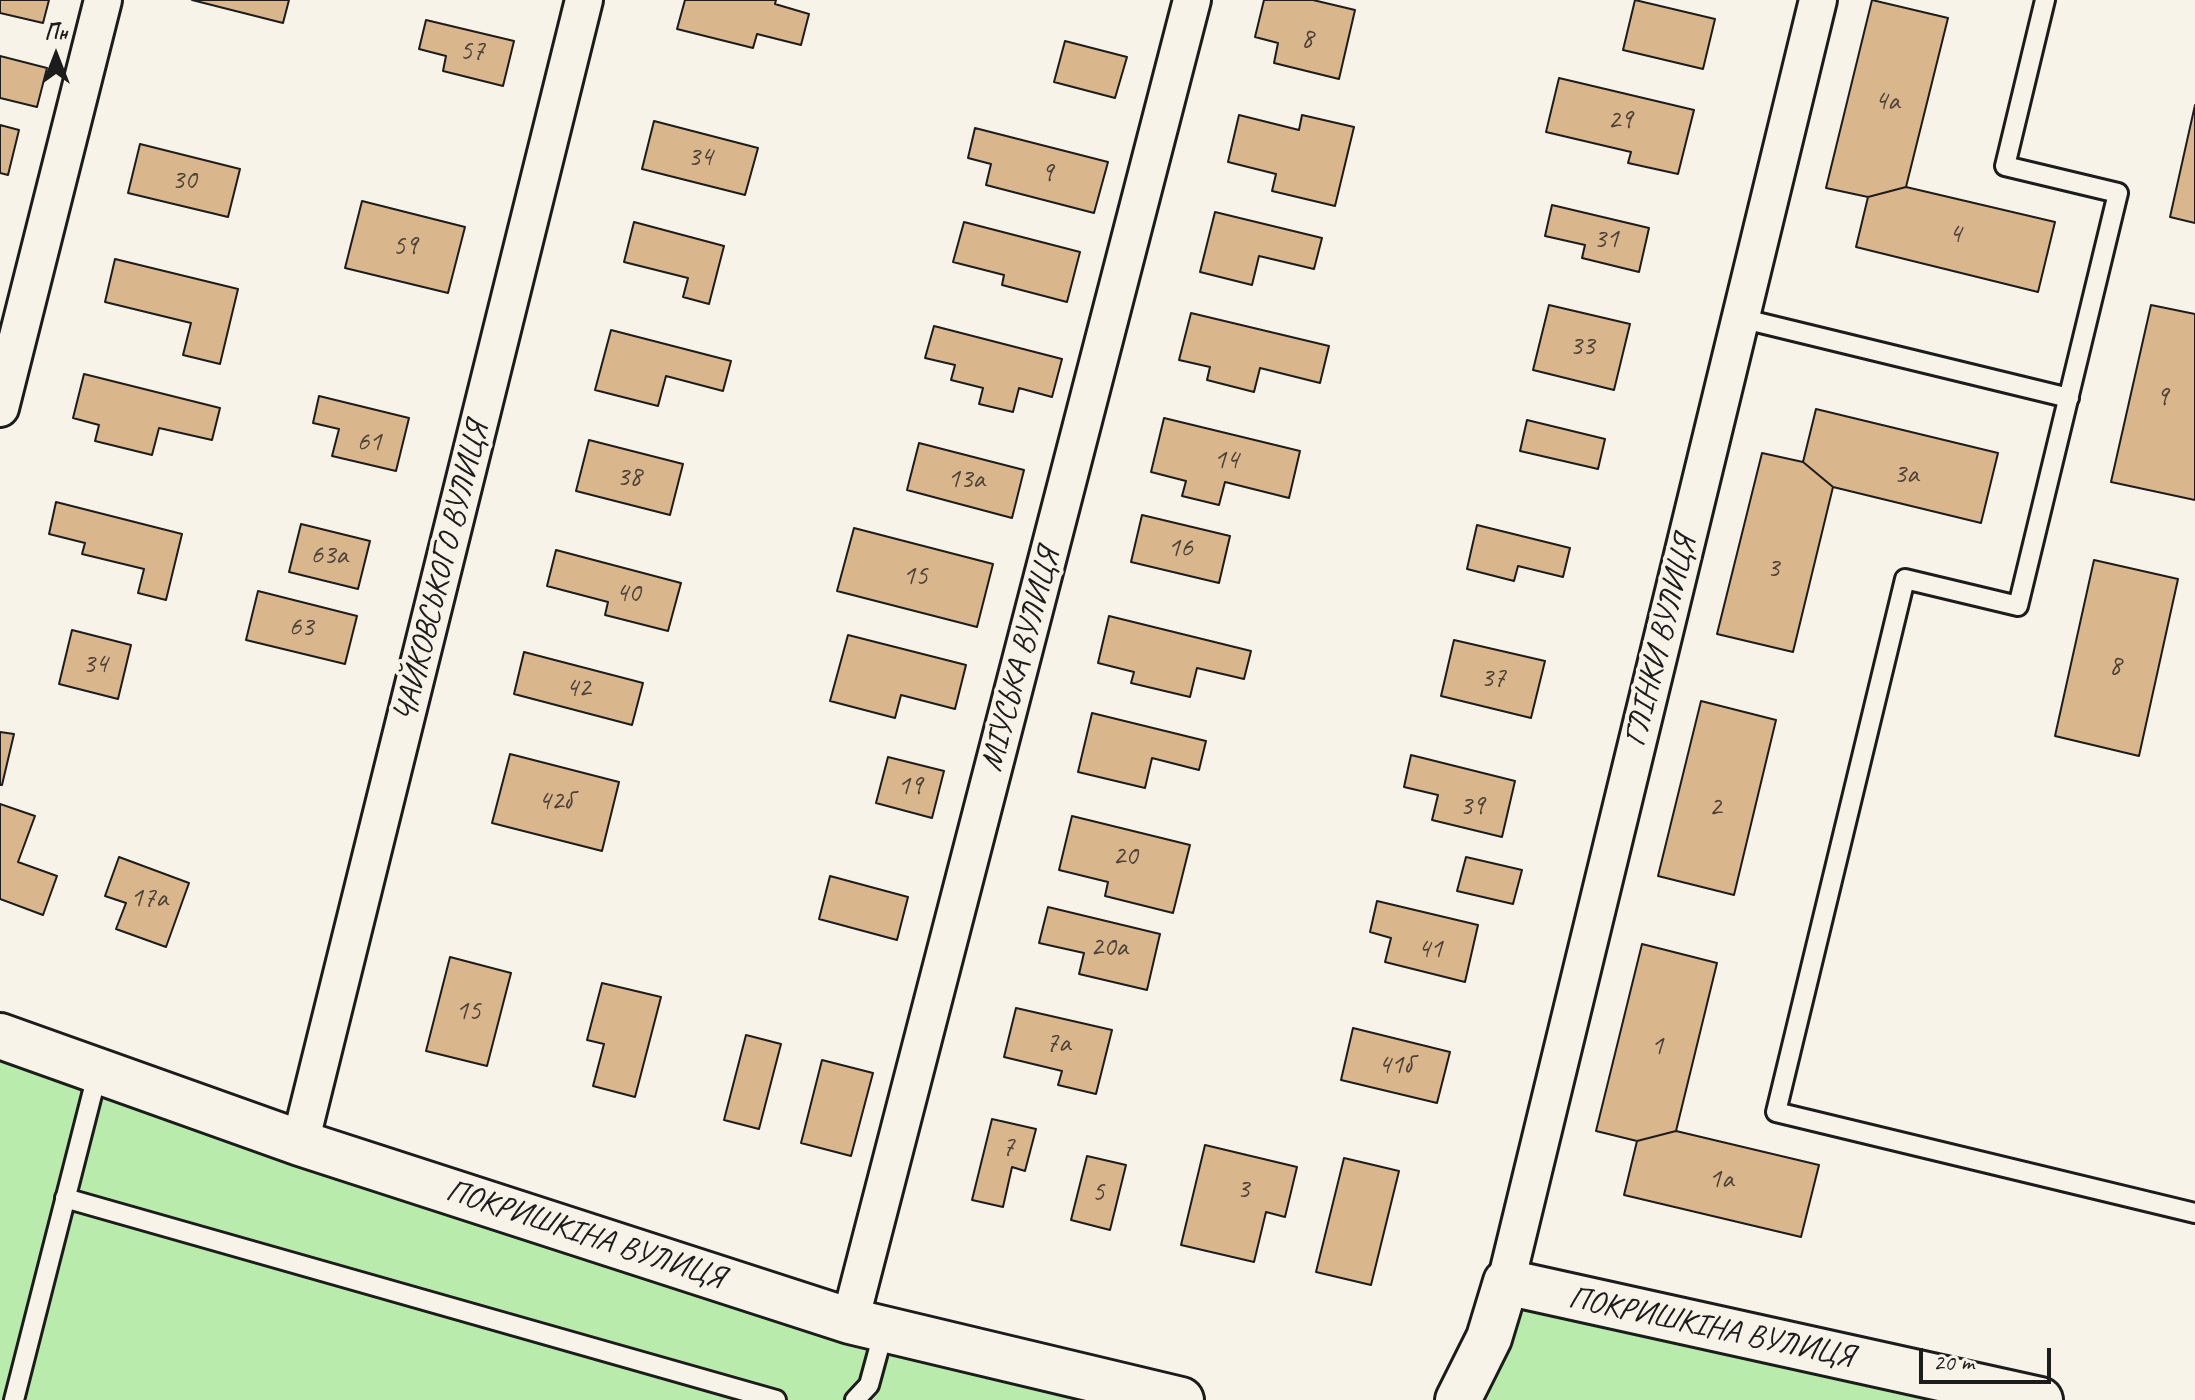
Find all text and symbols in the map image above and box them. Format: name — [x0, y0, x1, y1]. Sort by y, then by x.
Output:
north arrow — [16, 16, 96, 96]
text: Пн — [44, 18, 68, 46]
house number: 8 — [1301, 23, 1313, 57]
house number: 57 — [459, 35, 485, 69]
house number: 4а — [1875, 85, 1899, 119]
house number: 29 — [1607, 104, 1633, 138]
house number: 34 — [687, 141, 713, 175]
house number: 9 — [1041, 157, 1053, 191]
house number: 30 — [171, 164, 197, 198]
house number: 4 — [1949, 218, 1961, 252]
house number: 31 — [1593, 223, 1619, 257]
house number: 59 — [392, 230, 418, 264]
house number: 33 — [1569, 330, 1595, 364]
house number: 9 — [2156, 381, 2168, 415]
street label: ЧАЙКОВСЬКОГО ВУЛИЦЯ — [386, 418, 498, 726]
house number: 61 — [356, 426, 382, 460]
house number: 14 — [1213, 444, 1239, 478]
house number: 3а — [1894, 458, 1918, 492]
house number: 38 — [616, 461, 642, 495]
house number: 13а — [947, 463, 985, 497]
house number: 16 — [1167, 532, 1193, 566]
street label: ГЛІНКИ ВУЛИЦЯ — [1616, 532, 1706, 750]
house number: 63а — [310, 539, 348, 573]
street label: МІУСЬКА ВУЛИЦЯ — [973, 544, 1069, 776]
house number: 3 — [1767, 552, 1779, 586]
house number: 15 — [902, 560, 928, 594]
house number: 40 — [615, 577, 641, 611]
house number: 63 — [288, 611, 314, 645]
house number: 34 — [82, 648, 108, 682]
house number: 8 — [2109, 650, 2121, 684]
house number: 37 — [1480, 662, 1506, 696]
house number: 42 — [565, 672, 591, 706]
house number: 19 — [897, 770, 923, 804]
house number: 42б — [538, 785, 572, 819]
house number: 39 — [1459, 790, 1485, 824]
house number: 2 — [1709, 791, 1721, 825]
house number: 20 — [1112, 840, 1138, 874]
house number: 17а — [130, 882, 168, 916]
house number: 20а — [1090, 931, 1128, 965]
house number: 41 — [1417, 933, 1443, 967]
house number: 15 — [455, 995, 481, 1029]
house number: 7а — [1046, 1027, 1070, 1061]
house number: 1 — [1651, 1030, 1663, 1064]
house number: 41б — [1378, 1049, 1412, 1083]
house number: 7 — [1002, 1131, 1014, 1165]
house number: 1а — [1709, 1163, 1733, 1197]
street label: ПОКРИШКІНА ВУЛИЦЯ — [441, 1172, 729, 1298]
house number: 3 — [1237, 1173, 1249, 1207]
house number: 5 — [1092, 1176, 1104, 1210]
street label: ПОКРИШКІНА ВУЛИЦЯ — [1565, 1279, 1857, 1377]
scale bar — [1923, 1332, 2055, 1382]
text: 20 m — [1933, 1347, 1974, 1377]

